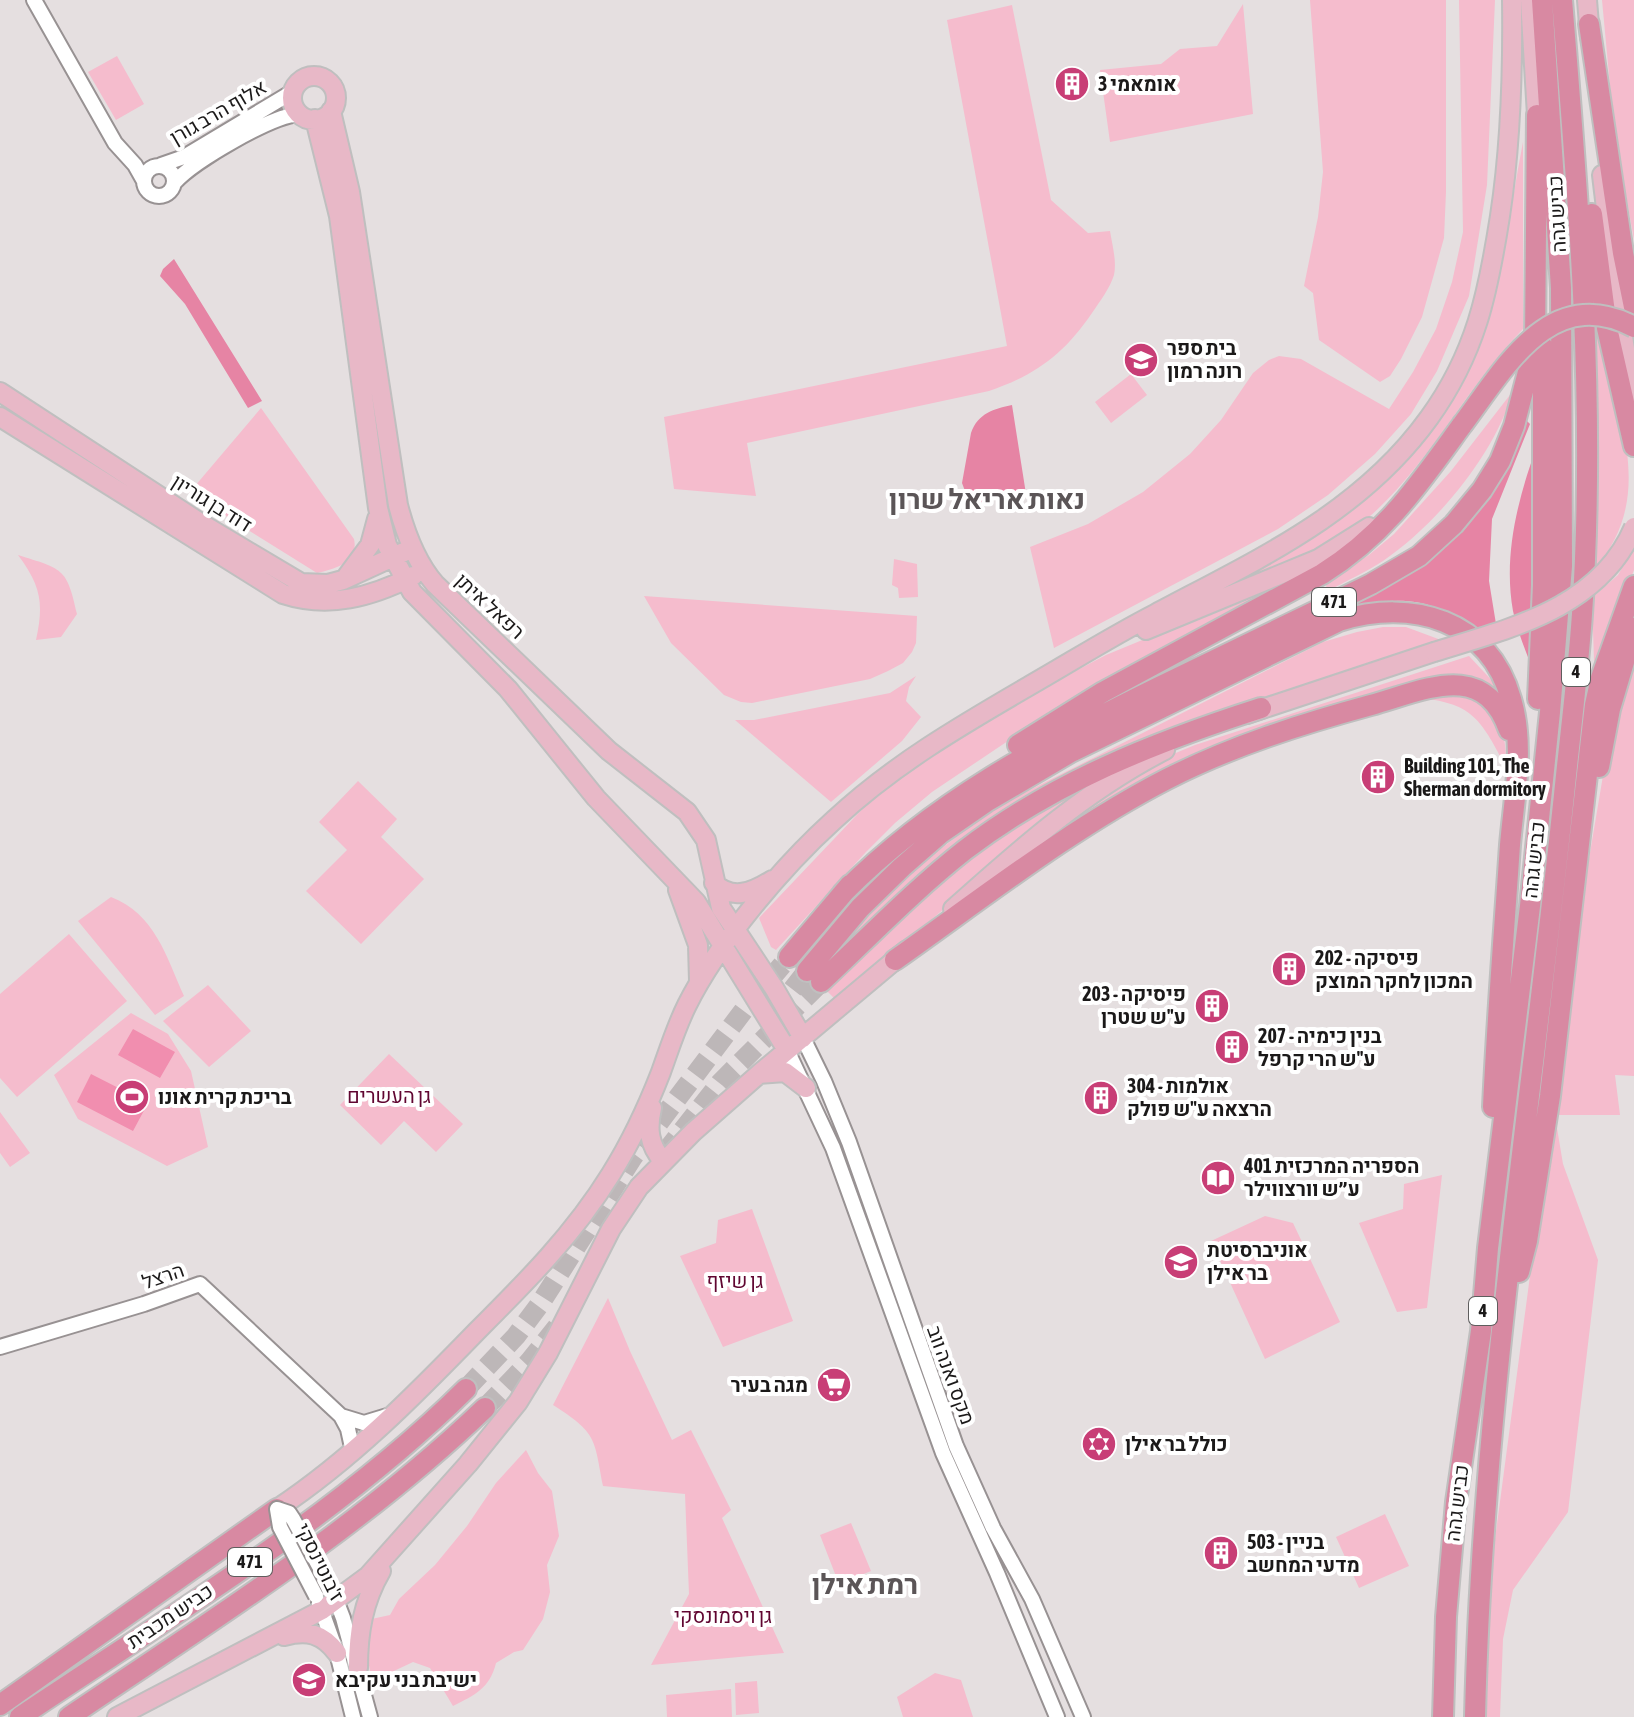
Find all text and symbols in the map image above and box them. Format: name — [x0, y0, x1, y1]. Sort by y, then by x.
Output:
building icon: אומאמי 3 — [1053, 65, 1091, 103]
place label: אומאמי 3 — [1098, 72, 1177, 95]
street label: אלוף הרב גורן — [165, 75, 270, 148]
street label: כביש גהה — [1543, 175, 1570, 253]
place label: בית ספר רונה רמון — [1167, 336, 1242, 382]
school or university icon: בית ספר רונה רמון — [1122, 341, 1160, 379]
street label: דוד בן גוריון — [168, 469, 256, 536]
district label: נאות אריאל שרון — [889, 483, 1085, 515]
street label: רפאל איתן — [451, 568, 529, 643]
road number: 471 — [1312, 588, 1356, 616]
road number: 4 — [1562, 658, 1590, 686]
place label: Building 101, The Sherman dormitory — [1404, 754, 1547, 800]
building icon: Building 101, The Sherman dormitory — [1359, 758, 1397, 796]
street label: כביש גהה — [1518, 820, 1549, 900]
place label: 202 - פיסיקה המכון לחקר המוצק — [1315, 946, 1473, 992]
building icon: 202 - פיסיקה המכון לחקר המוצק — [1270, 950, 1308, 988]
place label: 203 - פיסיקה ע"ש שטרן — [1082, 982, 1186, 1028]
building icon: 203 - פיסיקה ע"ש שטרן — [1193, 987, 1231, 1025]
place label: 207 - בנין כימיה ע"ש הרי קרפל — [1258, 1024, 1382, 1070]
building icon: 207 - בנין כימיה ע"ש הרי קרפל — [1213, 1028, 1251, 1066]
place label: 304 - אולמות הרצאה ע"ש פולק — [1127, 1074, 1272, 1120]
sports icon: בריכת קרית אונו — [113, 1078, 151, 1116]
building icon: 304 - אולמות הרצאה ע"ש פולק — [1082, 1079, 1120, 1117]
park label: גן העשרים — [347, 1084, 431, 1107]
place label: בריכת קרית אונו — [158, 1085, 292, 1108]
place label: 401 הספריה המרכזית ע״ש וורצווילר — [1243, 1154, 1419, 1200]
library icon: 401 הספריה המרכזית ע״ש וורצווילר — [1199, 1159, 1237, 1197]
place label: אוניברסיטת בר אילן — [1207, 1238, 1308, 1284]
school or university icon: אוניברסיטת בר אילן — [1162, 1243, 1200, 1281]
street label: הרצל — [139, 1258, 187, 1293]
park label: גן שיזף — [706, 1269, 764, 1292]
road number: 4 — [1469, 1297, 1497, 1325]
street label: מקס ואנה ווב — [923, 1322, 980, 1427]
supermarket icon: מגה בעיר — [815, 1366, 853, 1404]
place label: מגה בעיר — [731, 1373, 808, 1396]
synagogue icon: כולל בר אילן — [1080, 1425, 1118, 1463]
place label: כולל בר אילן — [1125, 1432, 1228, 1455]
street label: כביש גהה — [1440, 1463, 1473, 1543]
street label: ז'בוטינסקי — [292, 1519, 349, 1604]
place label: 503 - בניין מדעי המחשב — [1247, 1530, 1360, 1576]
building icon: 503 - בניין מדעי המחשב — [1202, 1534, 1240, 1572]
road number: 471 — [228, 1548, 272, 1576]
district label: רמת אילן — [812, 1568, 918, 1600]
street label: כביש מכבית — [122, 1579, 217, 1653]
park label: גן ויסמונסקי — [674, 1604, 772, 1627]
school or university icon: ישיבת בני עקיבא — [290, 1661, 328, 1699]
place label: ישיבת בני עקיבא — [335, 1668, 477, 1691]

